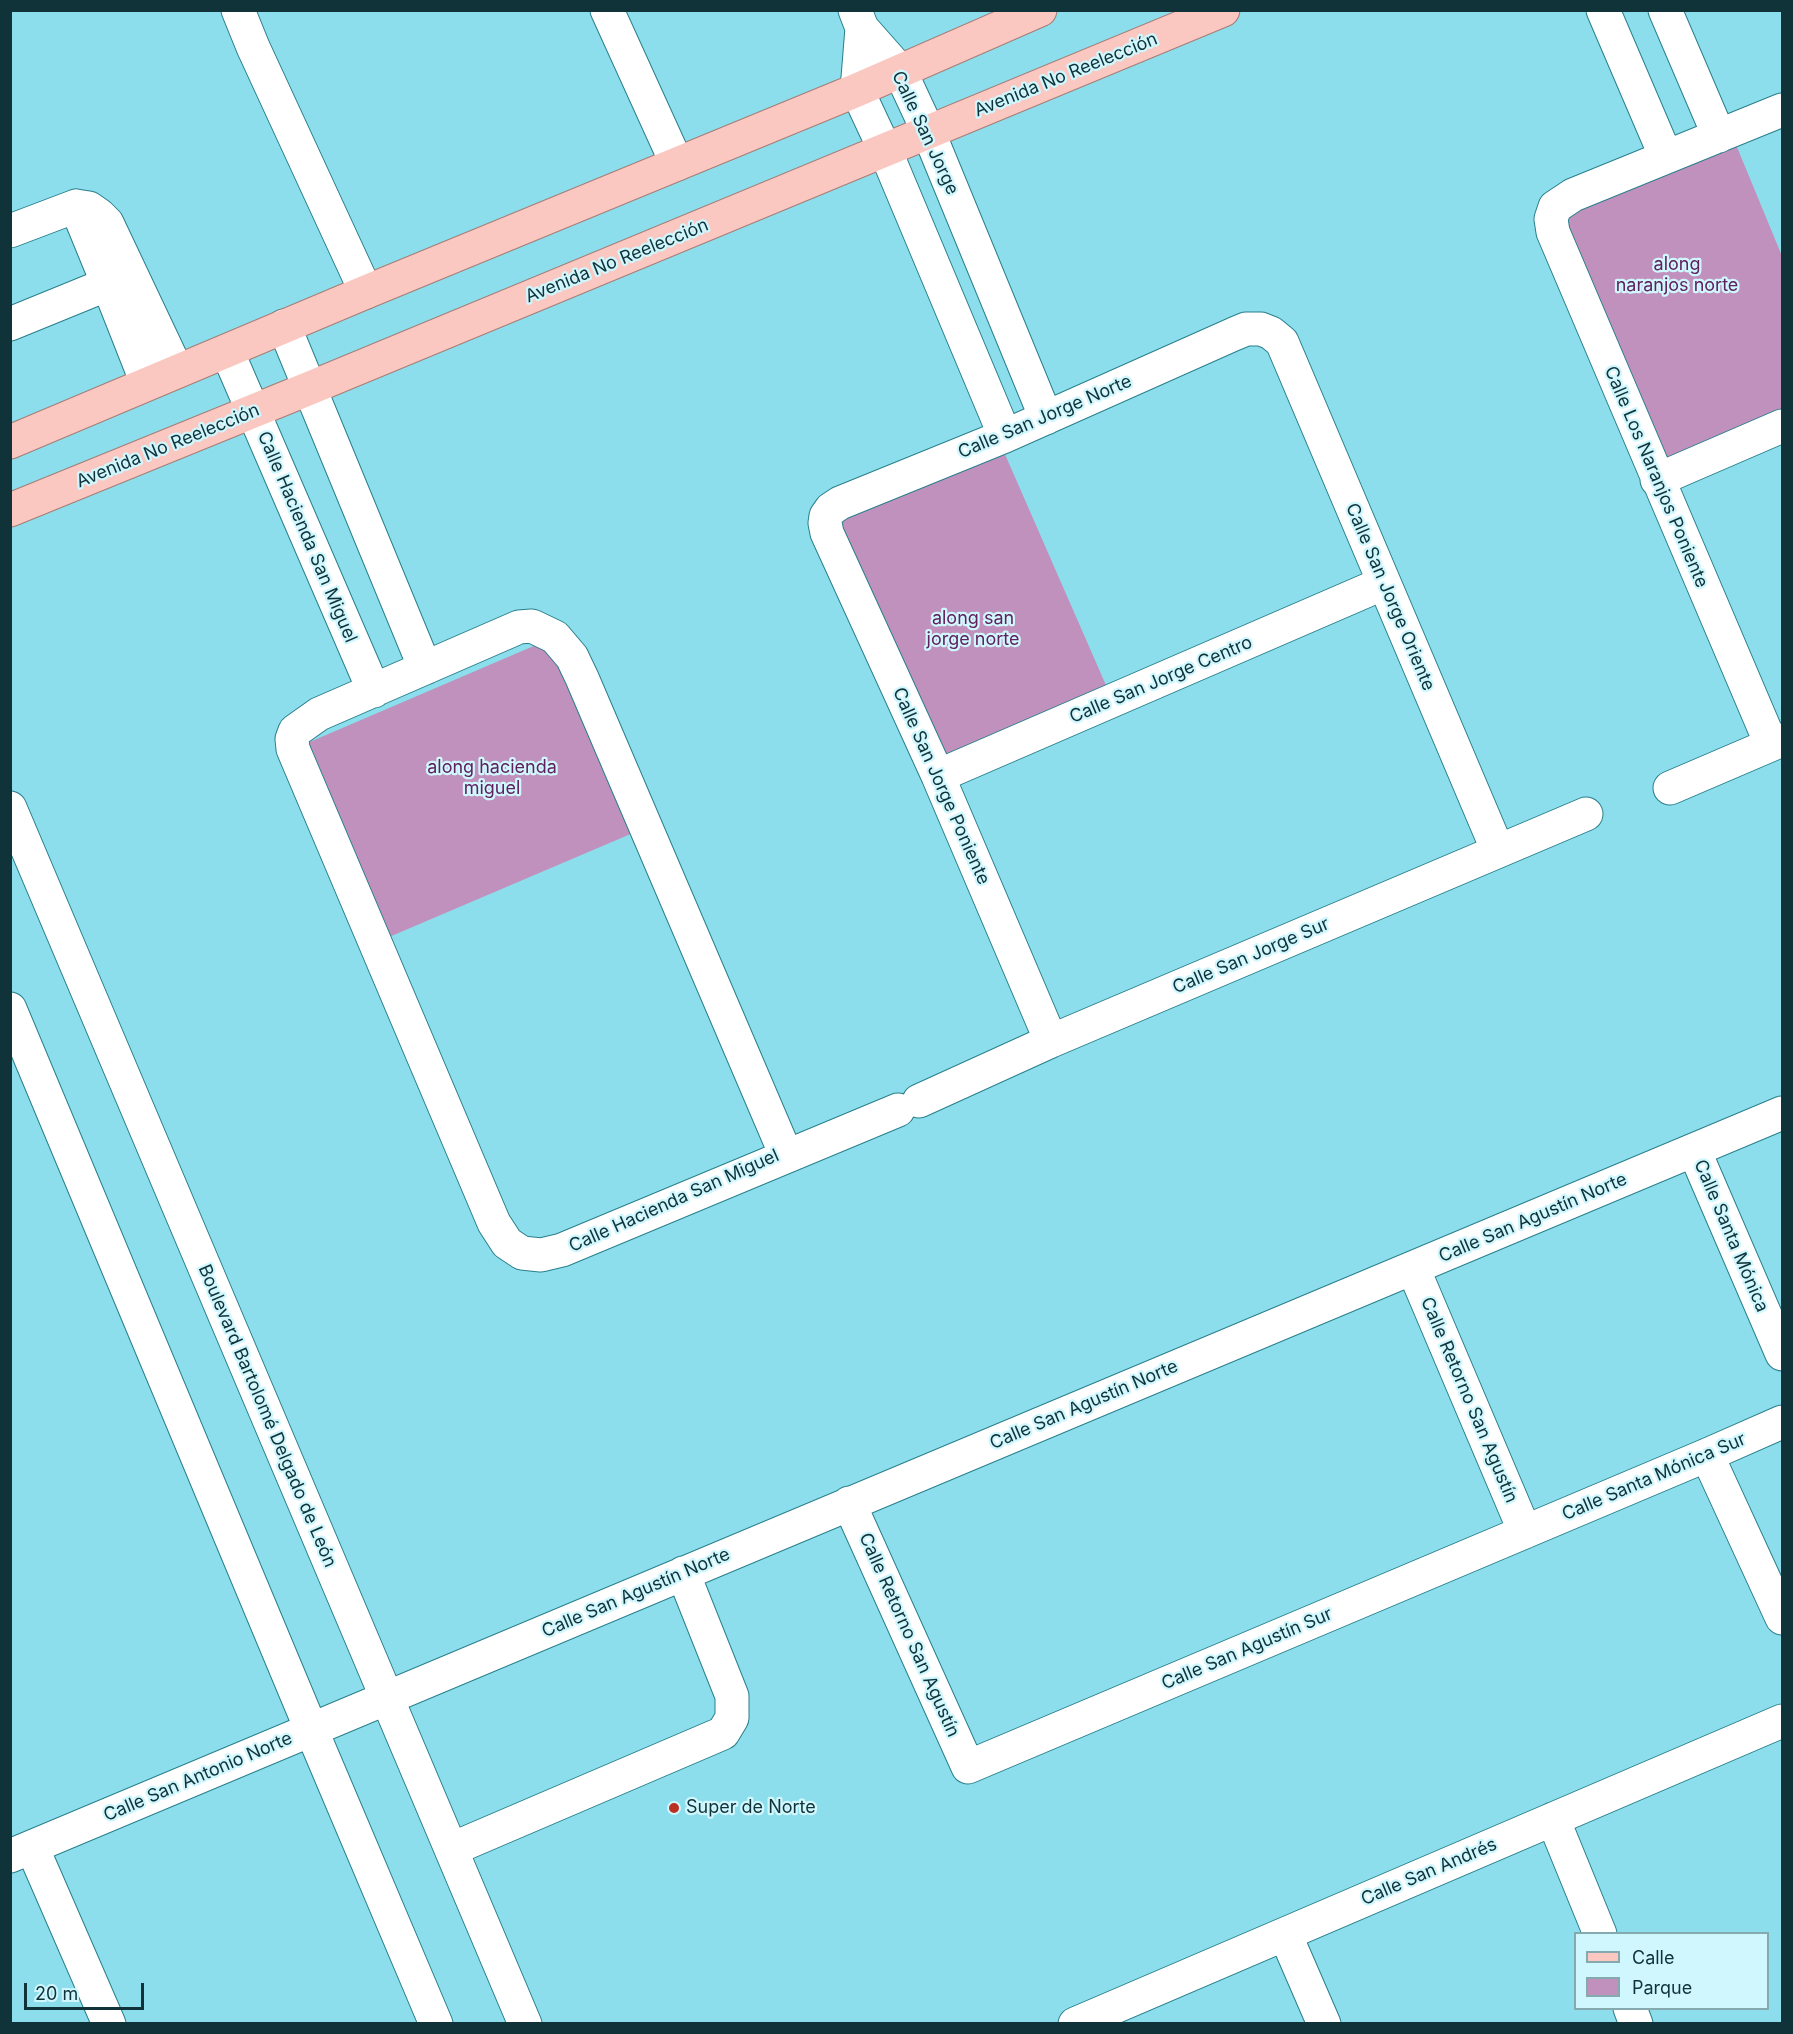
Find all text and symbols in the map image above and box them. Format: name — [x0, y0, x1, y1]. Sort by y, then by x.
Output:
street label: Avenida No Reelección — [971, 28, 1161, 122]
street label: Calle San Jorge — [887, 68, 963, 198]
street label: Avenida No Reelección — [522, 214, 712, 308]
park label: along naranjos norte — [1616, 254, 1738, 296]
street label: Calle Los Naranjos Poniente — [1599, 363, 1713, 591]
street label: Calle San Jorge Norte — [955, 371, 1135, 463]
street label: Avenida No Reelección — [73, 399, 263, 493]
street label: Calle Hacienda San Miguel — [253, 428, 361, 646]
street label: Calle San Jorge Oriente — [1341, 500, 1439, 694]
park label: along san jorge norte — [927, 608, 1019, 650]
street label: Calle San Jorge Centro — [1066, 632, 1256, 728]
street label: Calle San Jorge Poniente — [888, 684, 994, 888]
park label: along hacienda miguel — [427, 757, 557, 800]
street label: Calle San Jorge Sur — [1169, 913, 1333, 999]
street label: Calle Hacienda San Miguel — [566, 1145, 782, 1257]
street label: Calle Santa Mónica — [1689, 1156, 1773, 1316]
street label: Calle San Agustín Norte — [1436, 1169, 1630, 1267]
street label: Boulevard Bartolomé Delgado de León — [193, 1261, 341, 1571]
street label: Calle Retorno San Agustín — [1416, 1294, 1522, 1506]
street label: Calle San Agustín Norte — [987, 1356, 1181, 1454]
street label: Calle Santa Mónica Sur — [1559, 1428, 1749, 1526]
street label: Calle Retorno San Agustín — [854, 1530, 964, 1740]
street label: Calle San Agustín Norte — [539, 1544, 733, 1642]
street label: Calle San Agustín Sur — [1158, 1603, 1336, 1695]
street label: Calle San Antonio Norte — [100, 1727, 296, 1827]
place label: Super de Norte — [686, 1797, 816, 1819]
marker: Super de Norte — [667, 1801, 681, 1815]
street label: Calle San Andrés — [1358, 1834, 1500, 1910]
legend — [1574, 1932, 1769, 2010]
text: Calle — [1632, 1947, 1674, 1968]
scale bar — [27, 1971, 147, 2009]
text: Parque — [1632, 1977, 1692, 1998]
text: 20 m — [35, 1983, 78, 2004]

